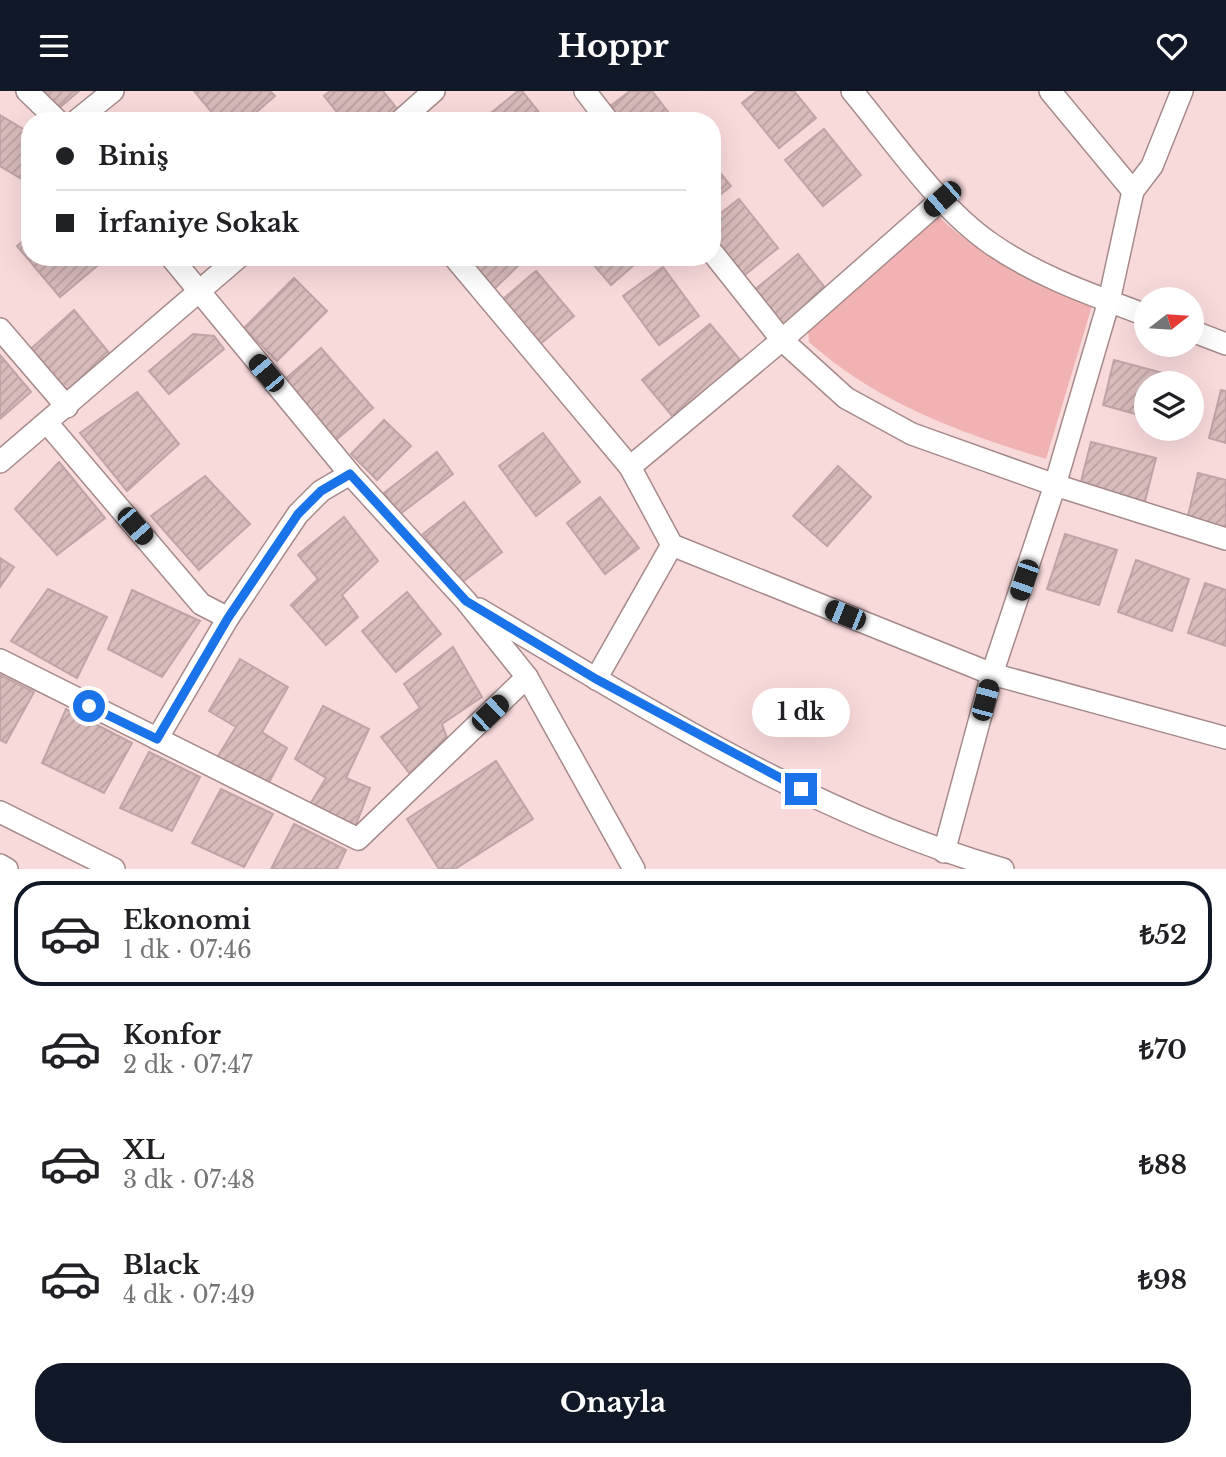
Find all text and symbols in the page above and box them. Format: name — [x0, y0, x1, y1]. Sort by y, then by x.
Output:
text: Hoppr — [557, 26, 669, 66]
icon: menu — [35, 27, 73, 65]
icon: heart — [1153, 27, 1191, 65]
text: Biniş — [98, 140, 169, 172]
car — [920, 177, 965, 221]
text: İrfaniye Sokak — [98, 207, 299, 239]
north arrow — [1134, 287, 1204, 357]
map controls — [1134, 287, 1204, 441]
car — [245, 350, 288, 396]
button: layers — [1134, 371, 1204, 441]
car — [114, 503, 157, 549]
car — [1008, 557, 1041, 603]
car — [822, 597, 869, 633]
car — [970, 677, 1001, 723]
callout: 1 dk — [752, 687, 850, 737]
route start — [73, 690, 105, 722]
car — [468, 691, 513, 735]
text: 1 dk — [777, 698, 825, 726]
route end — [785, 773, 817, 805]
icon: car — [39, 902, 102, 965]
text: Ekonomi — [123, 904, 251, 936]
text: ₺52 — [1140, 919, 1187, 951]
text: 1 dk · 07:46 — [123, 936, 252, 964]
icon: car — [39, 1017, 102, 1080]
text: Konfor — [123, 1019, 221, 1051]
text: ₺70 — [1139, 1034, 1187, 1066]
text: 2 dk · 07:47 — [123, 1051, 252, 1079]
icon: car — [39, 1132, 102, 1195]
text: XL — [123, 1134, 165, 1166]
text: ₺88 — [1139, 1149, 1187, 1181]
text: 3 dk · 07:48 — [123, 1166, 255, 1194]
icon: car — [39, 1247, 102, 1310]
text: Black — [123, 1249, 200, 1281]
text: ₺98 — [1138, 1264, 1187, 1296]
text: 4 dk · 07:49 — [123, 1281, 255, 1309]
button: Onayla — [35, 1363, 1191, 1443]

